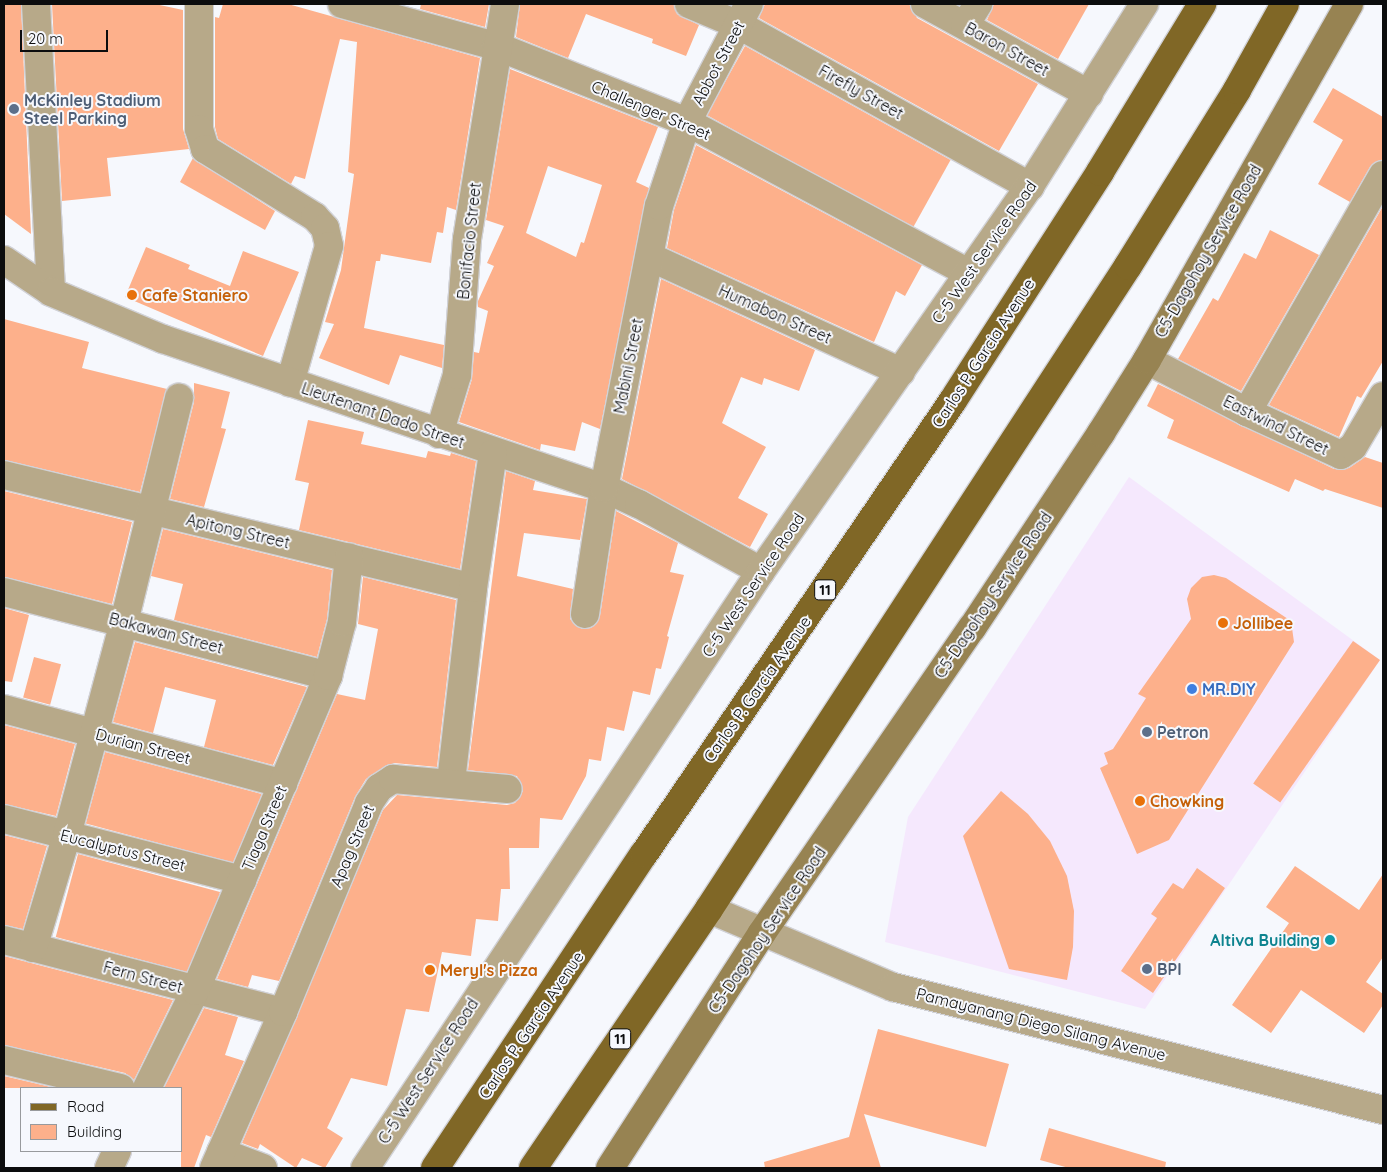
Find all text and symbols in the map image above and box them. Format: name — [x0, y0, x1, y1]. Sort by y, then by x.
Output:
street label: Abbot Street — [688, 17, 748, 109]
street label: Baron Street — [962, 18, 1052, 80]
scale bar — [22, 20, 110, 52]
text: 20 m — [28, 29, 63, 48]
street label: Firefly Street — [815, 61, 907, 123]
street label: Challenger Street — [588, 76, 714, 144]
place label: McKinley Stadium Steel Parking — [24, 90, 161, 128]
marker: McKinley Stadium Steel Parking — [8, 103, 20, 115]
street label: C5-Dagohoy Service Road — [1151, 161, 1265, 341]
street label: C-5 West Service Road — [927, 177, 1041, 327]
street label: Bonifacio Street — [453, 181, 485, 301]
street label: Carlos P. Garcia Avenue — [928, 275, 1038, 431]
street label: Humabon Street — [716, 280, 834, 348]
place label: Cafe Staniero — [142, 285, 248, 305]
marker: Cafe Staniero — [126, 289, 138, 301]
street label: Mabini Street — [609, 317, 647, 415]
street label: Lieutenant Dado Street — [299, 378, 467, 452]
street label: Eastwind Street — [1220, 391, 1332, 459]
street label: C5-Dagohoy Service Road — [930, 508, 1056, 682]
street label: C-5 West Service Road — [698, 509, 808, 661]
street label: Apitong Street — [184, 510, 292, 552]
road number: 11 — [814, 578, 836, 602]
street label: Bakawan Street — [107, 609, 225, 657]
street label: Carlos P. Garcia Avenue — [699, 612, 815, 766]
place label: Jollibee — [1233, 613, 1293, 633]
marker: Jollibee — [1217, 617, 1229, 629]
place label: MR.DIY — [1202, 679, 1255, 699]
marker: MR.DIY — [1186, 683, 1198, 695]
place label: Petron — [1157, 722, 1209, 742]
street label: Durian Street — [94, 724, 192, 768]
marker: Petron — [1141, 726, 1153, 738]
street label: Tiaga Street — [237, 783, 291, 873]
place label: Chowking — [1150, 791, 1224, 811]
marker: Chowking — [1134, 795, 1146, 807]
street label: Apag Street — [326, 802, 378, 890]
street label: Eucalyptus Street — [58, 825, 188, 875]
street label: C5-Dagohoy Service Road — [704, 843, 830, 1017]
place label: Altiva Building — [1210, 930, 1320, 950]
marker: Altiva Building — [1324, 934, 1336, 946]
street label: Carlos P. Garcia Avenue — [474, 948, 588, 1102]
street label: Fern Street — [101, 957, 185, 997]
place label: BPI — [1157, 959, 1182, 979]
place label: Meryl's Pizza — [440, 960, 538, 980]
marker: BPI — [1141, 963, 1153, 975]
marker: Meryl's Pizza — [424, 964, 436, 976]
street label: Pamayanang Diego Silang Avenue — [914, 984, 1168, 1064]
street label: C-5 West Service Road — [374, 995, 482, 1147]
road number: 11 — [609, 1026, 631, 1052]
legend — [20, 1087, 182, 1152]
text: Road — [67, 1097, 104, 1116]
text: Building — [67, 1122, 122, 1141]

